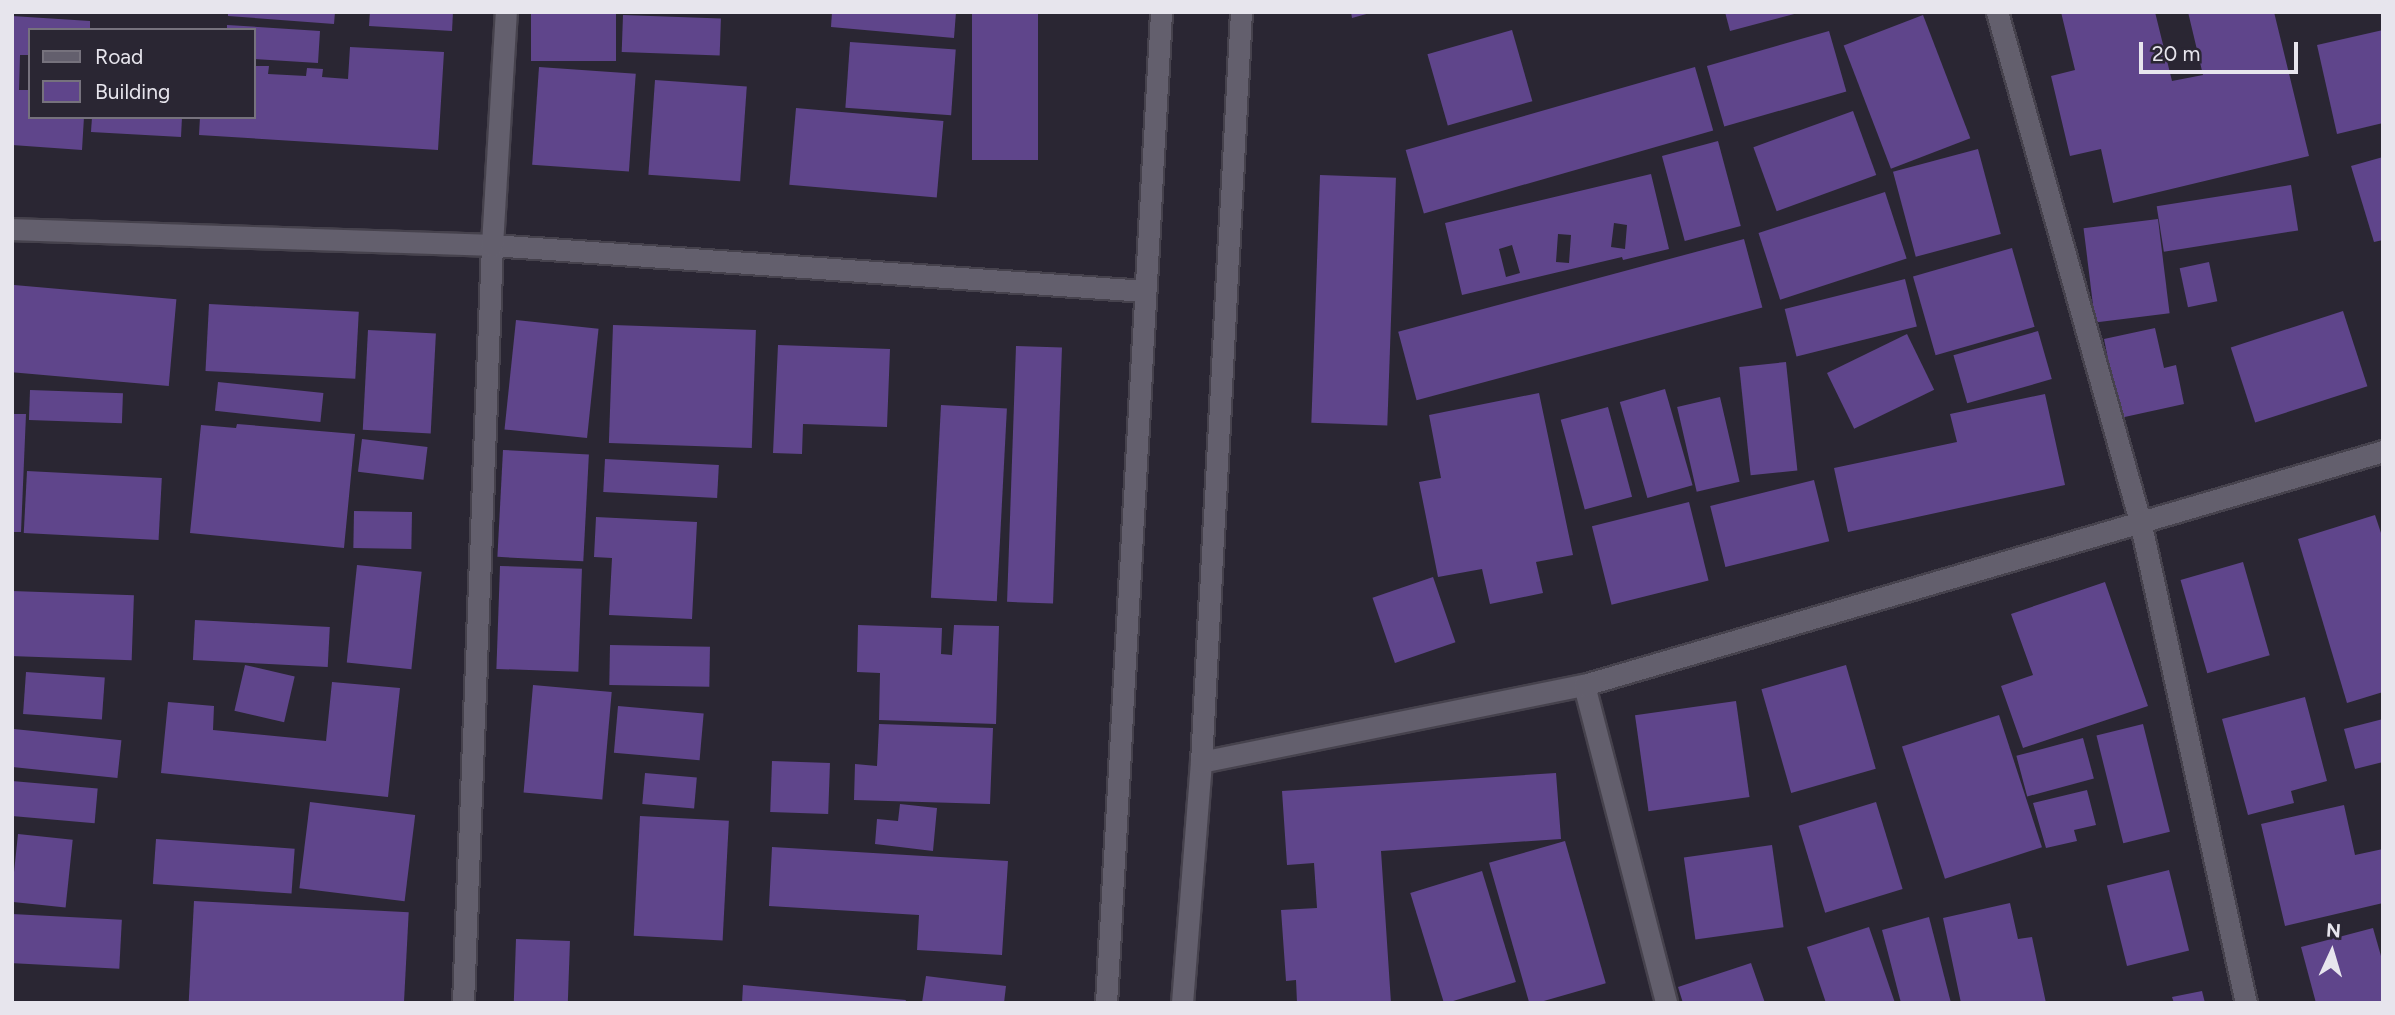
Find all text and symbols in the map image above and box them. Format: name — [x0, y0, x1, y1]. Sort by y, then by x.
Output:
legend — [28, 28, 256, 119]
scale bar — [2143, 28, 2302, 72]
text: 20 m — [2152, 41, 2200, 66]
text: Road — [95, 44, 143, 69]
text: Building — [95, 79, 170, 104]
north arrow — [2297, 917, 2367, 987]
text: N — [2325, 919, 2342, 943]

